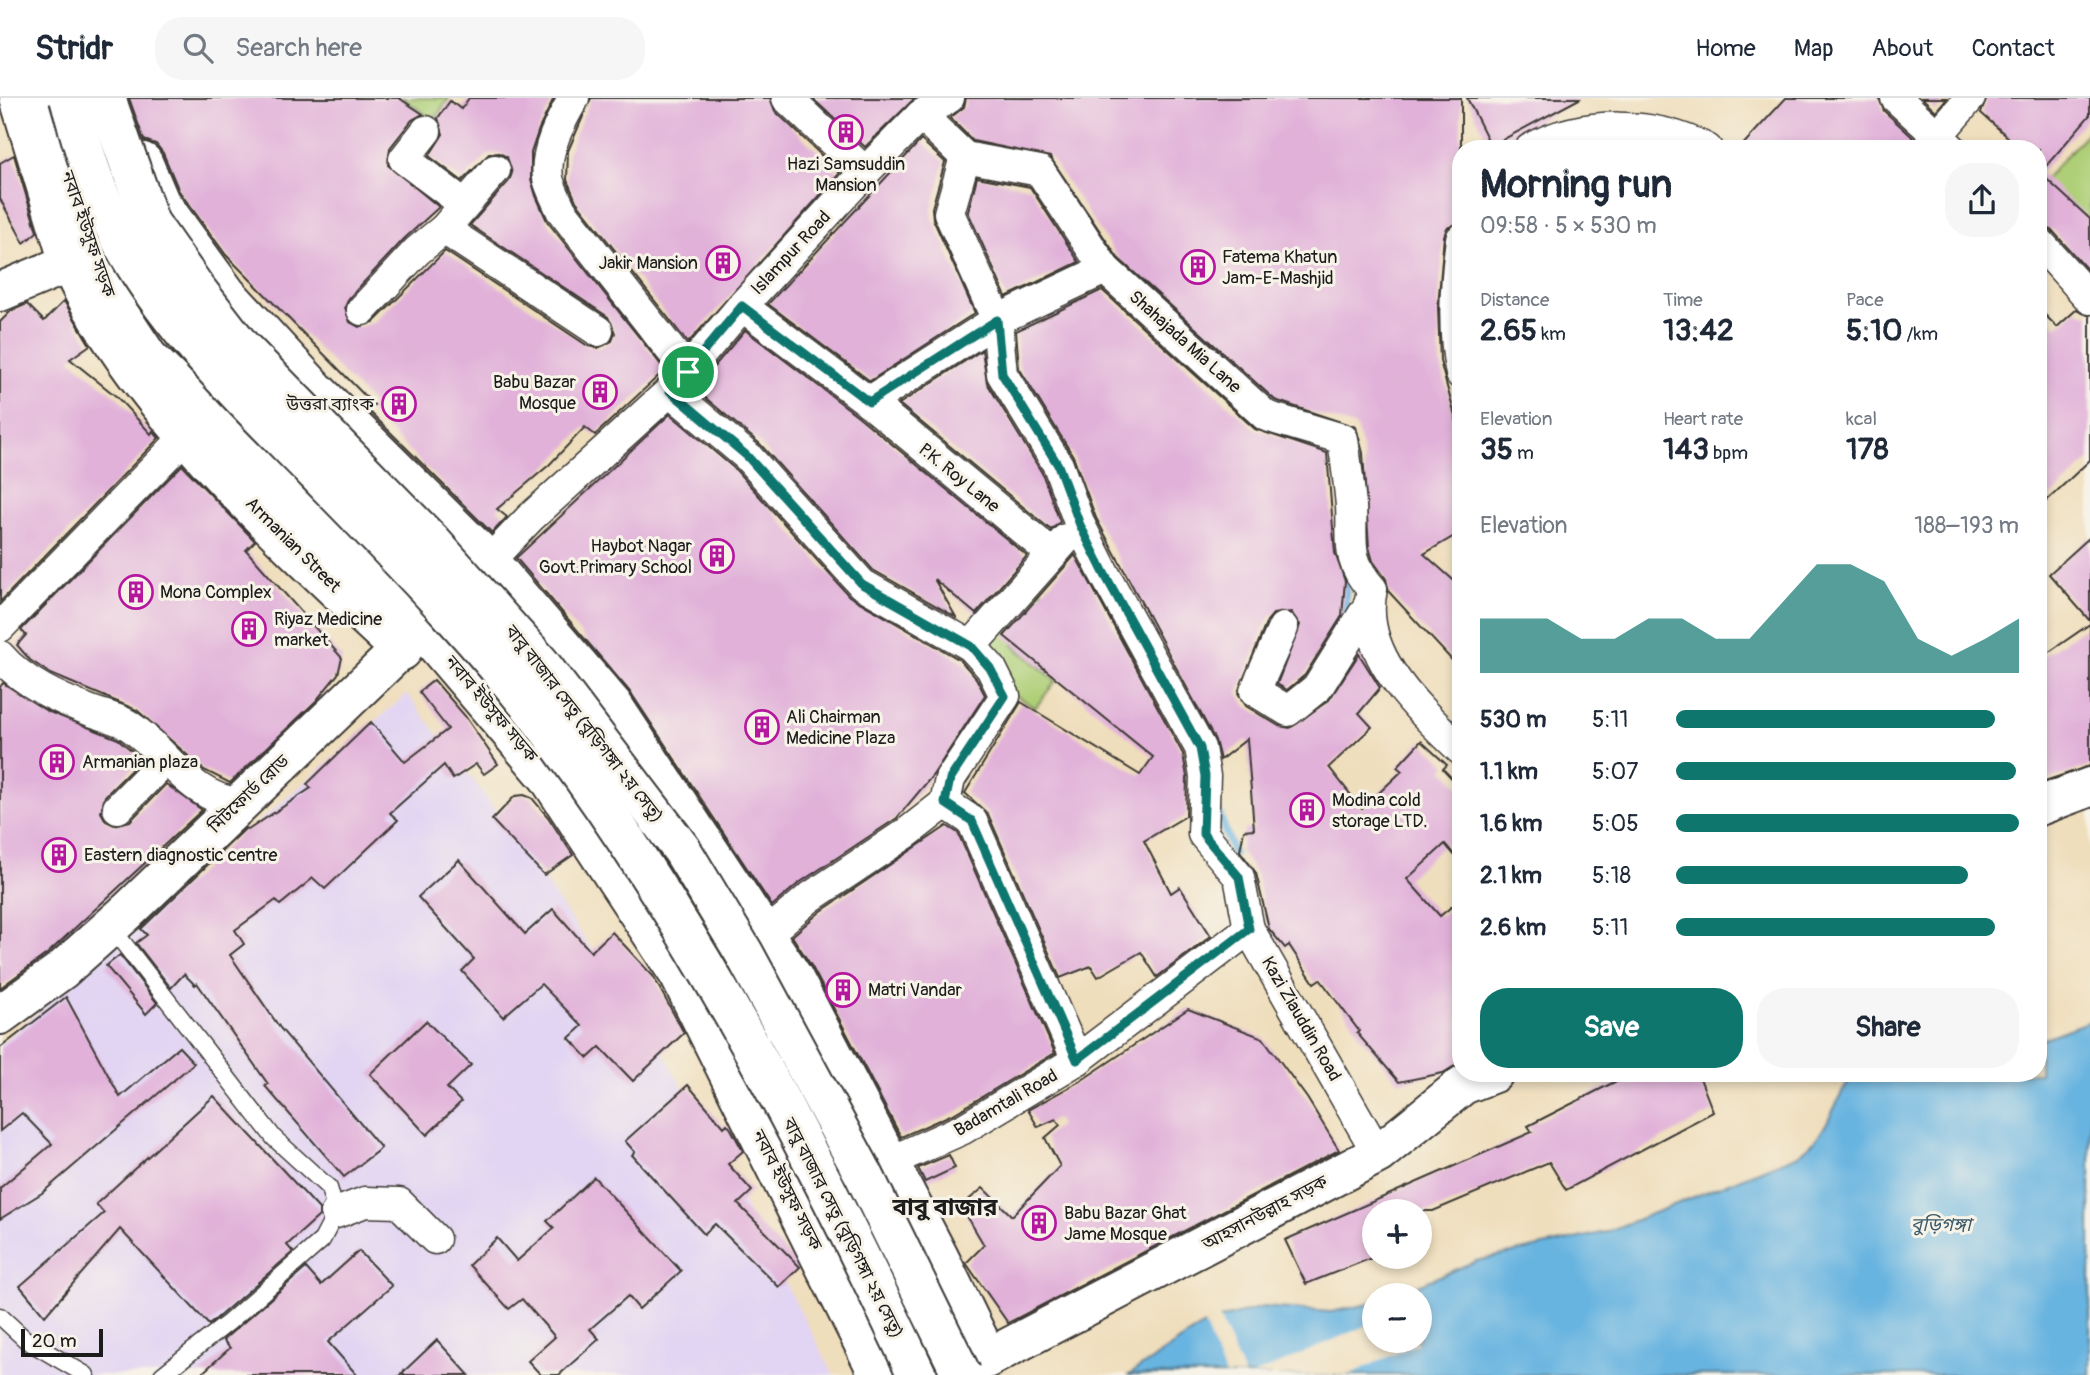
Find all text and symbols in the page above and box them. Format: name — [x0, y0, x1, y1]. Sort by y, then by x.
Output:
search box — [155, 17, 645, 80]
text: Stridr — [35, 28, 113, 69]
icon: search — [179, 29, 217, 67]
text: Search here — [235, 32, 362, 64]
text: Home — [1695, 34, 1756, 63]
text: Map — [1794, 34, 1834, 63]
text: About — [1872, 34, 1934, 63]
text: Contact — [1972, 34, 2055, 63]
building icon: Hazi Samsuddin Mansion — [827, 113, 865, 151]
place label: Hazi Samsuddin Mansion — [787, 153, 905, 197]
text: Morning run — [1480, 161, 1672, 209]
button: share — [1945, 163, 2019, 237]
street label: নবাব ইউসুফ সড়ক — [55, 167, 121, 301]
street label: Islampur Road — [746, 206, 836, 300]
text: 09:58 · 5 × 530 m — [1480, 211, 1657, 240]
building icon: Jakir Mansion — [704, 244, 742, 282]
place label: Fatema Khatun Jam-E-Mashjid — [1222, 246, 1337, 290]
building icon: Fatema Khatun Jam-E-Mashjid — [1179, 248, 1217, 286]
place label: Jakir Mansion — [598, 252, 698, 275]
street label: Shahajada Mia Lane — [1124, 286, 1246, 399]
text: Distance — [1480, 288, 1549, 312]
text: Time — [1663, 288, 1703, 312]
text: Pace — [1846, 288, 1884, 312]
text: 2.65 — [1480, 312, 1537, 349]
text: 13:42 — [1663, 312, 1734, 349]
text: 5:10 — [1846, 312, 1903, 349]
text: km — [1537, 322, 1566, 346]
text: /km — [1903, 322, 1938, 346]
pin — [658, 342, 718, 402]
icon: arrive — [669, 353, 707, 391]
place label: Babu Bazar Mosque — [493, 371, 577, 415]
building icon: Babu Bazar Mosque — [581, 373, 619, 411]
building icon: উত্তরা ব্যাংক — [380, 385, 418, 423]
place label: উত্তরা ব্যাংক — [285, 393, 374, 416]
text: Elevation — [1480, 407, 1552, 431]
text: Heart rate — [1663, 407, 1743, 431]
text: kcal — [1846, 407, 1877, 431]
text: 35 — [1480, 431, 1513, 468]
text: 143 — [1663, 431, 1709, 468]
text: 178 — [1846, 431, 1889, 468]
street label: P.K. Roy Lane — [914, 438, 1004, 518]
text: m — [1513, 441, 1534, 465]
text: bpm — [1709, 441, 1748, 465]
street label: Armanian Street — [240, 492, 346, 598]
text: Elevation — [1480, 511, 1568, 540]
text: 188–193 m — [1914, 511, 2019, 540]
place label: Haybot Nagar Govt.Primary School — [539, 535, 693, 579]
building icon: Haybot Nagar Govt.Primary School — [698, 537, 736, 575]
building icon: Mona Complex — [117, 573, 155, 611]
place label: Mona Complex — [160, 581, 272, 604]
place label: Riyaz Medicine market — [274, 608, 382, 652]
building icon: Riyaz Medicine market — [230, 610, 268, 648]
street label: বাবু বাজার সেতু (বুড়িগঙ্গা ২য় সেতু) — [499, 620, 668, 827]
street label: নবাব ইউসুফ সড়ক — [439, 650, 543, 767]
text: 530 m — [1480, 705, 1546, 734]
text: 5:11 — [1592, 705, 1629, 734]
place label: Ali Chairman Medicine Plaza — [786, 706, 895, 750]
building icon: Ali Chairman Medicine Plaza — [743, 708, 781, 746]
building icon: Armanian plaza — [38, 743, 76, 781]
street label: মিটফোর্ড রোড — [203, 750, 294, 839]
place label: Armanian plaza — [82, 751, 198, 774]
text: 1.1 km — [1480, 757, 1538, 786]
text: 5:07 — [1592, 757, 1638, 786]
place label: Modina cold storage LTD. — [1332, 789, 1428, 833]
building icon: Modina cold storage LTD. — [1288, 791, 1326, 829]
text: 1.6 km — [1480, 809, 1542, 838]
text: 5:05 — [1592, 809, 1639, 838]
building icon: Eastern diagnostic centre — [40, 836, 78, 874]
place label: Eastern diagnostic centre — [84, 844, 278, 867]
text: 2.1 km — [1480, 861, 1542, 890]
text: 5:18 — [1592, 861, 1631, 890]
text: 2.6 km — [1480, 913, 1546, 942]
text: 5:11 — [1592, 913, 1629, 942]
street label: Kazi Ziauddin Road — [1256, 952, 1346, 1086]
building icon: Matri Vandar — [824, 971, 862, 1009]
place label: Matri Vandar — [868, 979, 963, 1002]
button: Save — [1480, 988, 1743, 1068]
button: Share — [1757, 988, 2019, 1068]
street label: Badamtali Road — [950, 1064, 1062, 1142]
street label: বাবু বাজার সেতু (বুড়িগঙ্গা ২য় সেতু) — [777, 1113, 909, 1342]
street label: নবাব ইউসুফ সড়ক — [746, 1125, 827, 1254]
street label: আহসানউল্লাহ সড়ক — [1197, 1170, 1332, 1256]
district label: বাবু বাজার — [891, 1193, 998, 1222]
map controls — [1362, 1199, 1432, 1353]
button: + — [1362, 1199, 1432, 1269]
place label: Babu Bazar Ghat Jame Mosque — [1064, 1202, 1187, 1246]
building icon: Babu Bazar Ghat Jame Mosque — [1020, 1204, 1058, 1242]
water label: বুড়িগঙ্গা — [1911, 1213, 1975, 1237]
button: − — [1362, 1283, 1432, 1353]
scale bar — [21, 1326, 103, 1358]
text: 20 m — [32, 1329, 77, 1353]

